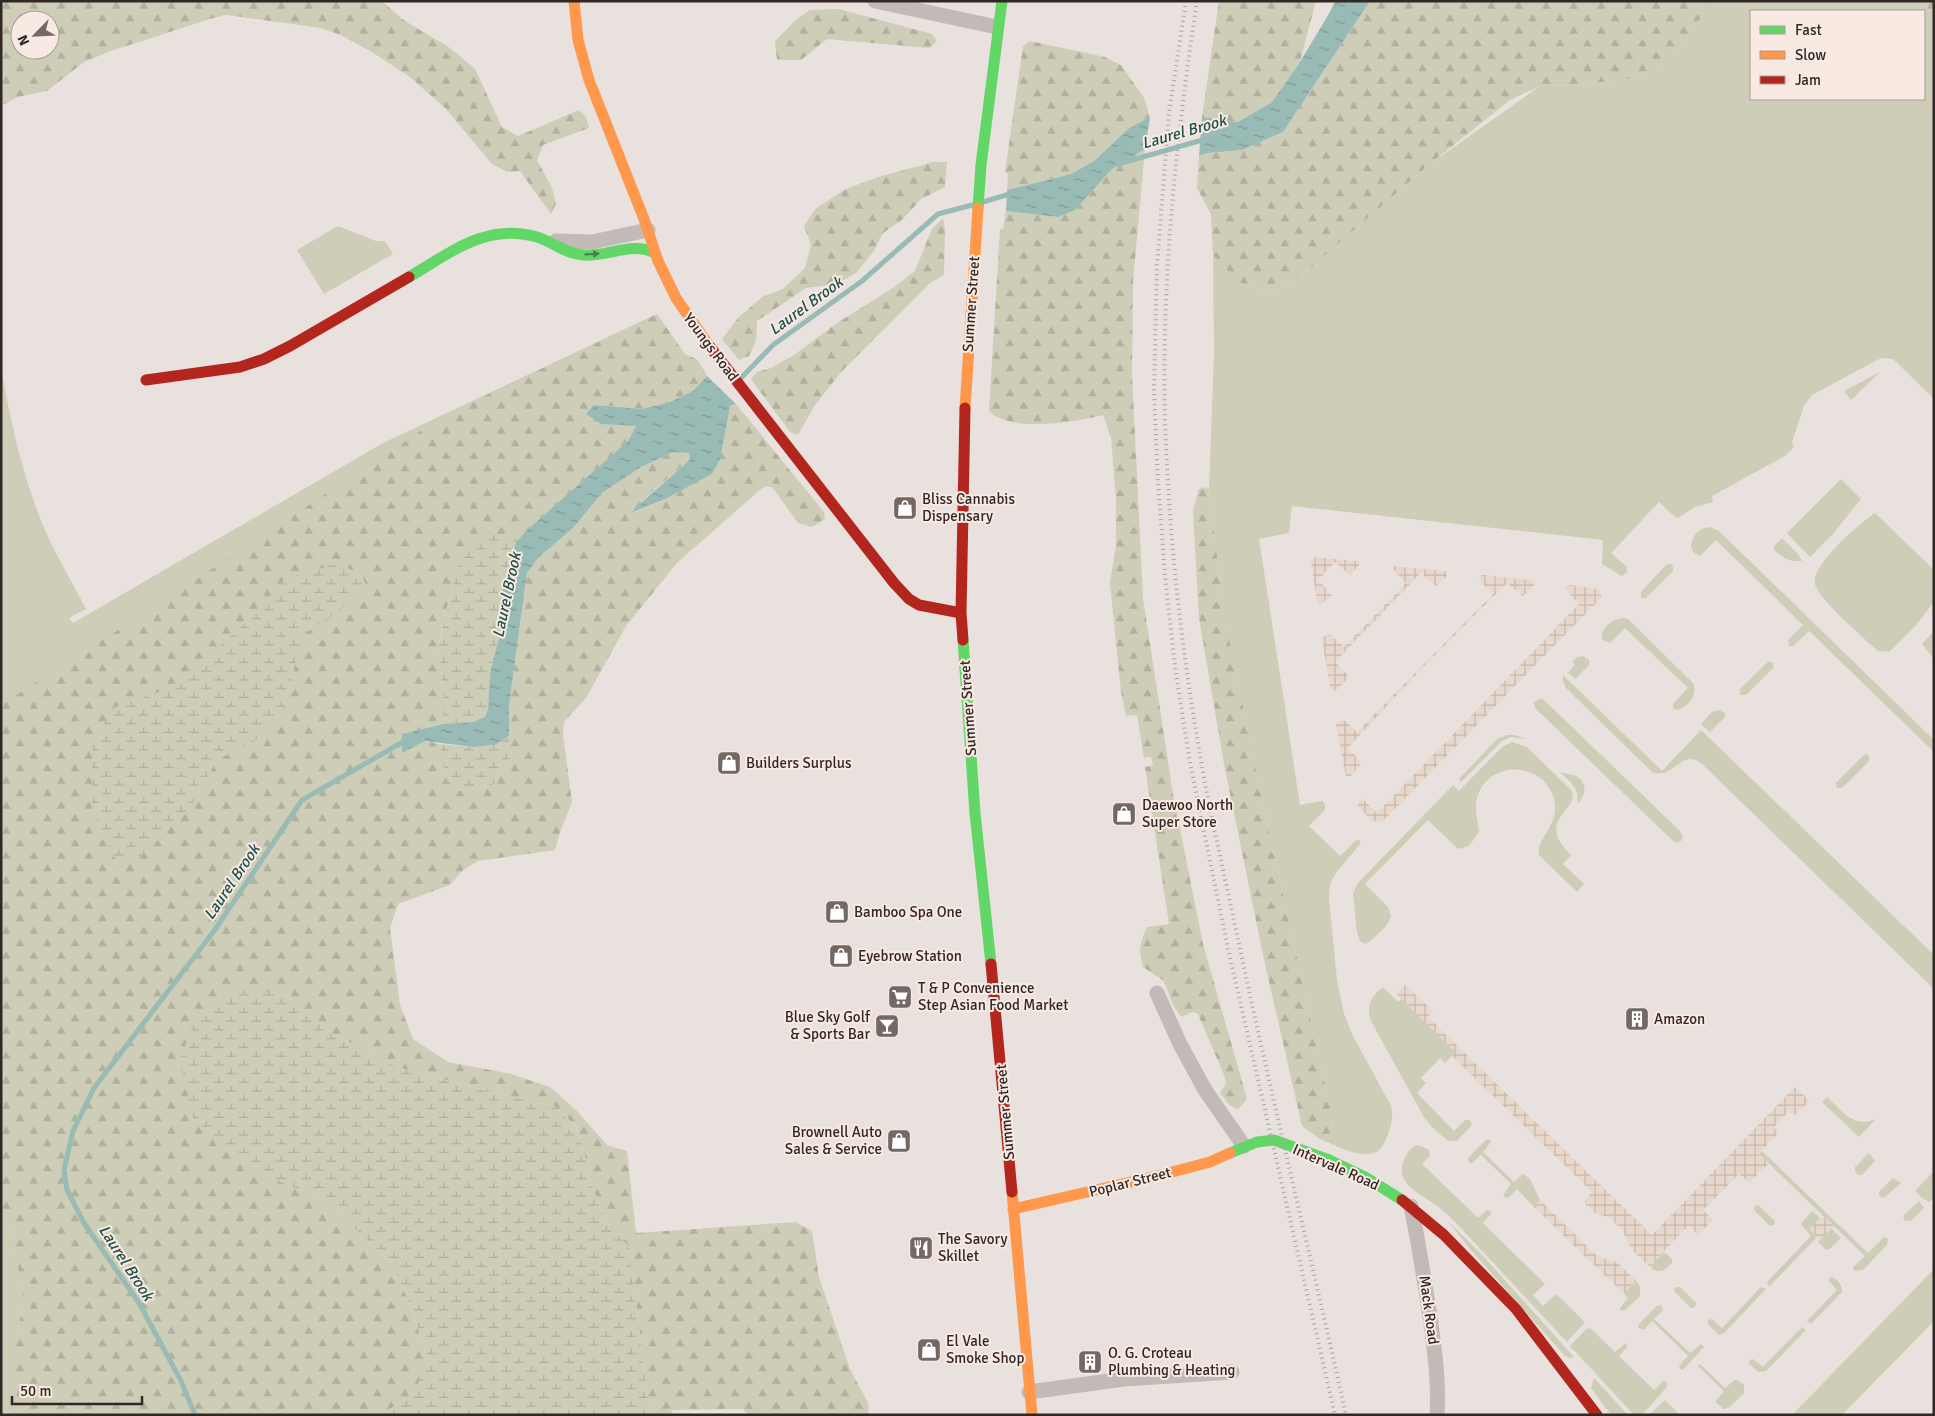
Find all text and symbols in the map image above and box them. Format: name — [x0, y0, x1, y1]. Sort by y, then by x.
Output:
north arrow — [10, 10, 60, 60]
legend — [1750, 10, 1925, 100]
text: Fast — [1795, 21, 1822, 39]
text: N — [14, 32, 33, 48]
text: Slow — [1795, 46, 1826, 64]
text: Jam — [1795, 71, 1821, 89]
water label: Laurel Brook — [1140, 110, 1230, 154]
one-way arrow — [585, 250, 601, 258]
street label: Summer Street — [959, 256, 983, 352]
water label: Laurel Brook — [765, 271, 848, 340]
street label: Youngs Road — [680, 309, 743, 385]
place label: Bliss Cannabis Dispensary — [922, 490, 1015, 525]
shop icon: Bliss Cannabis Dispensary — [892, 495, 918, 521]
water label: Laurel Brook — [488, 549, 526, 639]
street label: Summer Street — [956, 660, 980, 756]
shop icon: Builders Surplus — [716, 750, 742, 776]
place label: Builders Surplus — [746, 754, 852, 772]
place label: Daewoo North Super Store — [1142, 796, 1233, 831]
shop icon: Daewoo North Super Store — [1111, 801, 1137, 827]
water label: Laurel Brook — [200, 839, 266, 923]
shop icon: Bamboo Spa One — [824, 899, 850, 925]
place label: Bamboo Spa One — [854, 903, 962, 921]
shop icon: Eyebrow Station — [828, 943, 854, 969]
place label: Eyebrow Station — [858, 947, 962, 965]
place label: T & P Convenience Step Asian Food Market — [918, 979, 1069, 1014]
supermarket icon: T & P Convenience Step Asian Food Market — [887, 984, 913, 1010]
building icon: Amazon — [1624, 1006, 1650, 1032]
place label: Blue Sky Golf & Sports Bar — [785, 1008, 871, 1043]
place label: Amazon — [1654, 1010, 1705, 1028]
bar icon: Blue Sky Golf & Sports Bar — [874, 1013, 900, 1039]
street label: Summer Street — [992, 1063, 1018, 1161]
place label: Brownell Auto Sales & Service — [785, 1123, 882, 1158]
shop icon: Brownell Auto Sales & Service — [886, 1128, 912, 1154]
street label: Intervale Road — [1290, 1140, 1382, 1194]
street label: Poplar Street — [1087, 1163, 1173, 1201]
water label: Laurel Brook — [94, 1221, 159, 1306]
place label: The Savory Skillet — [938, 1230, 1007, 1265]
restaurant icon: The Savory Skillet — [908, 1235, 934, 1261]
street label: Mack Road — [1415, 1274, 1443, 1346]
place label: El Vale Smoke Shop — [946, 1332, 1024, 1367]
shop icon: El Vale Smoke Shop — [916, 1337, 942, 1363]
place label: O. G. Croteau Plumbing & Heating — [1108, 1344, 1236, 1379]
building icon: O. G. Croteau Plumbing & Heating — [1077, 1349, 1103, 1375]
scale bar — [12, 1374, 142, 1406]
text: 50 m — [20, 1382, 51, 1400]

